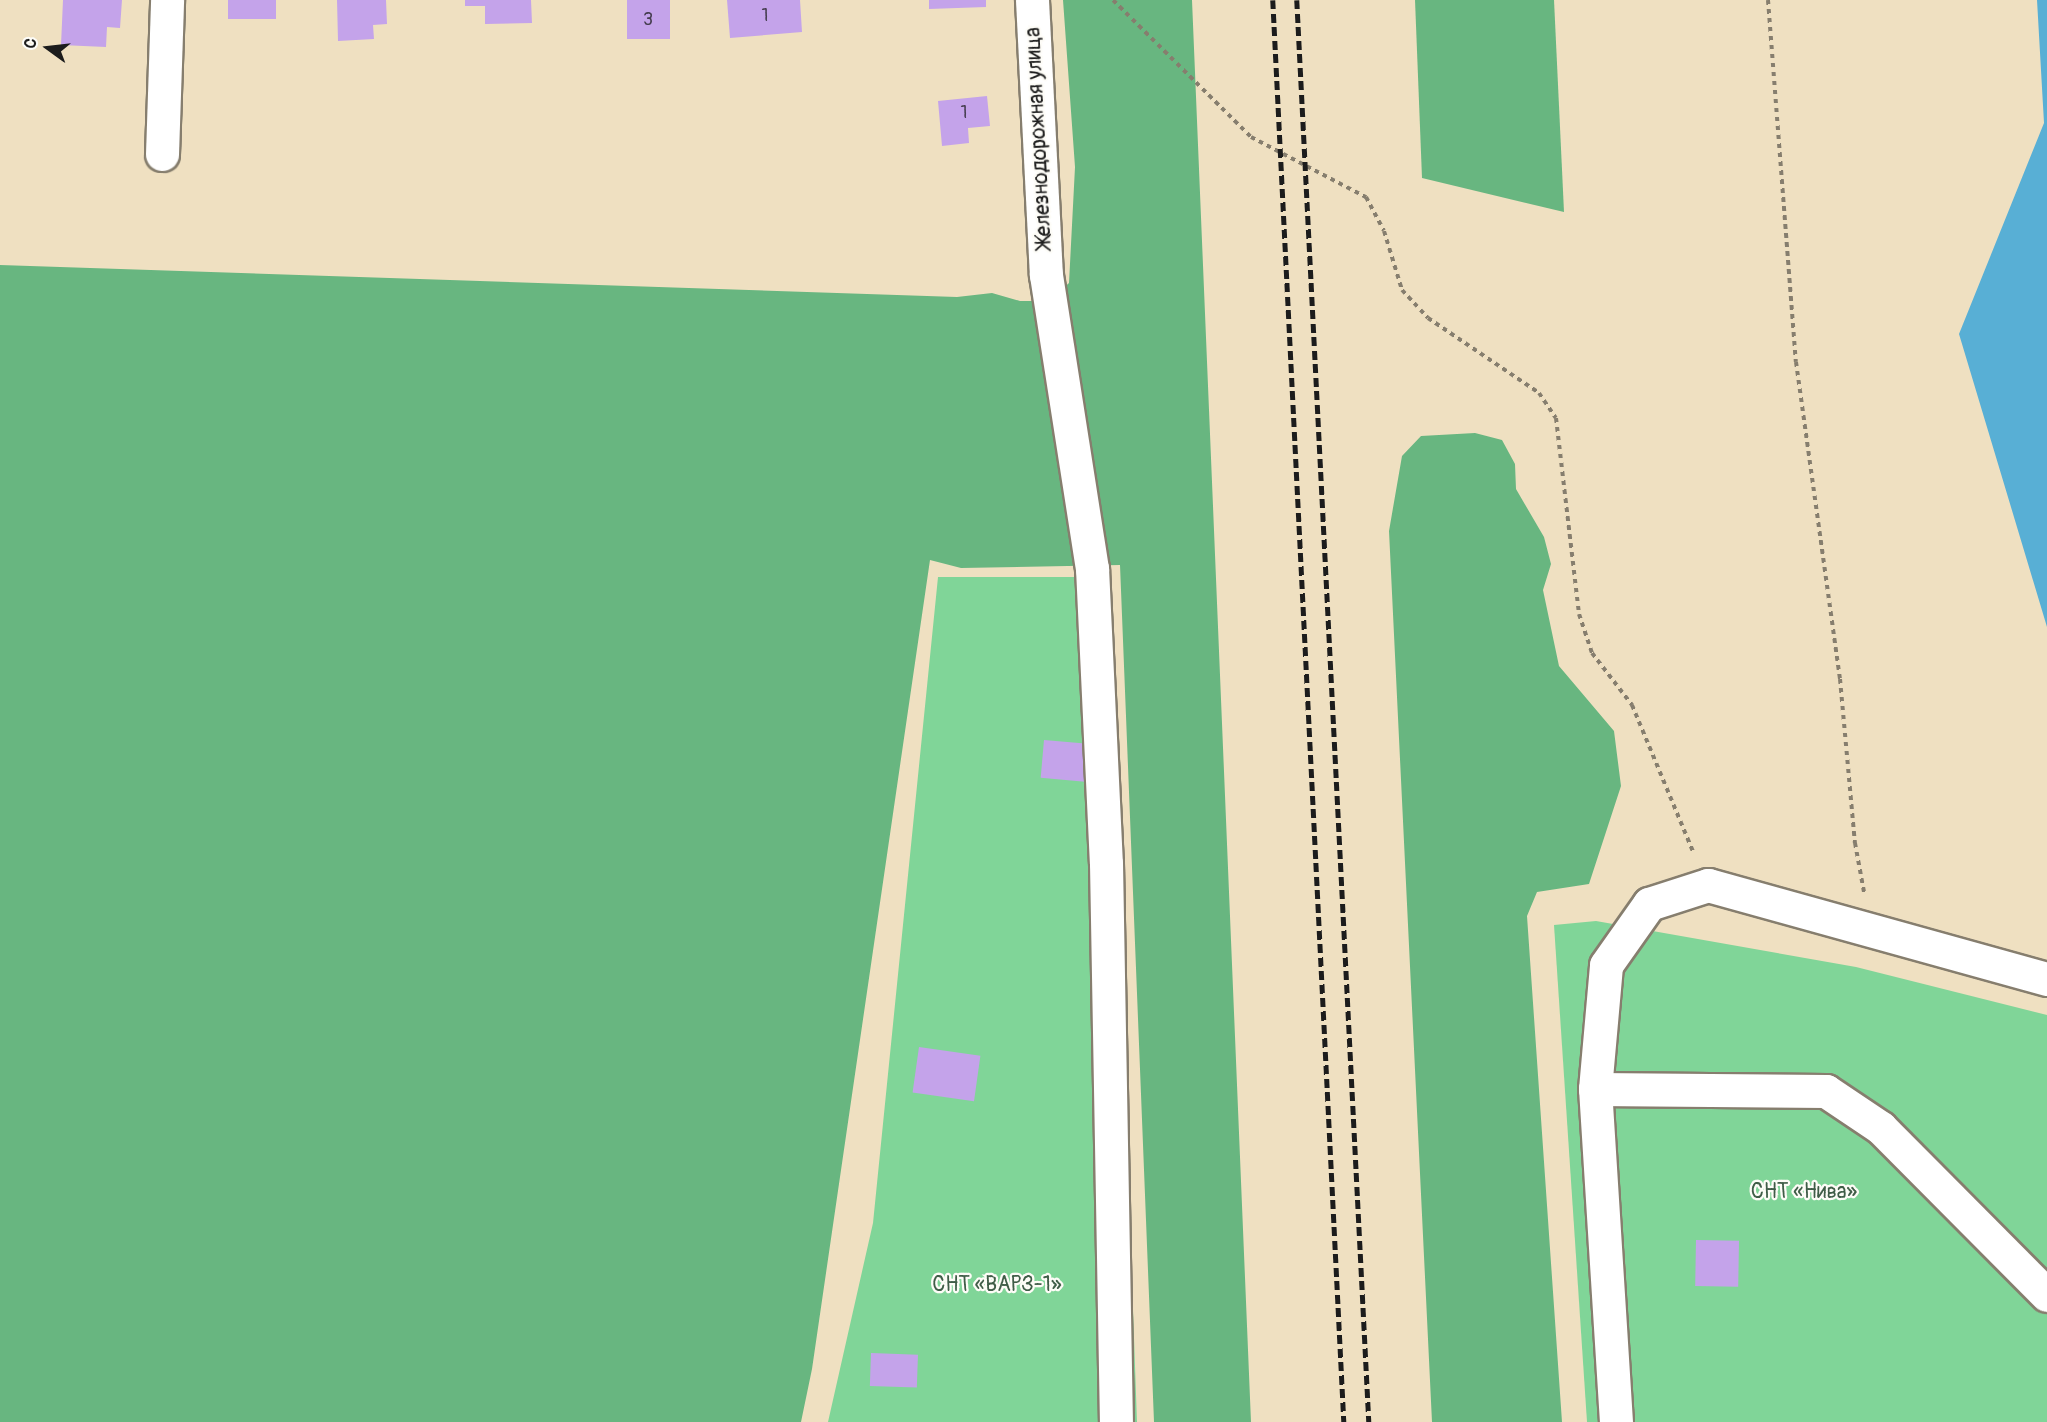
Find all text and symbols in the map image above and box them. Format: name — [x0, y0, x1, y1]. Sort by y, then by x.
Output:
house number: 1 — [761, 5, 769, 27]
house number: 3 — [643, 9, 653, 31]
north arrow — [18, 18, 78, 78]
street label: Железнодорожная улица — [1021, 27, 1057, 249]
text: С — [20, 36, 42, 51]
house number: 1 — [960, 102, 968, 124]
park label: СНТ «Нива» — [1751, 1179, 1857, 1205]
park label: СНТ «ВАРЗ-1» — [932, 1272, 1062, 1298]

